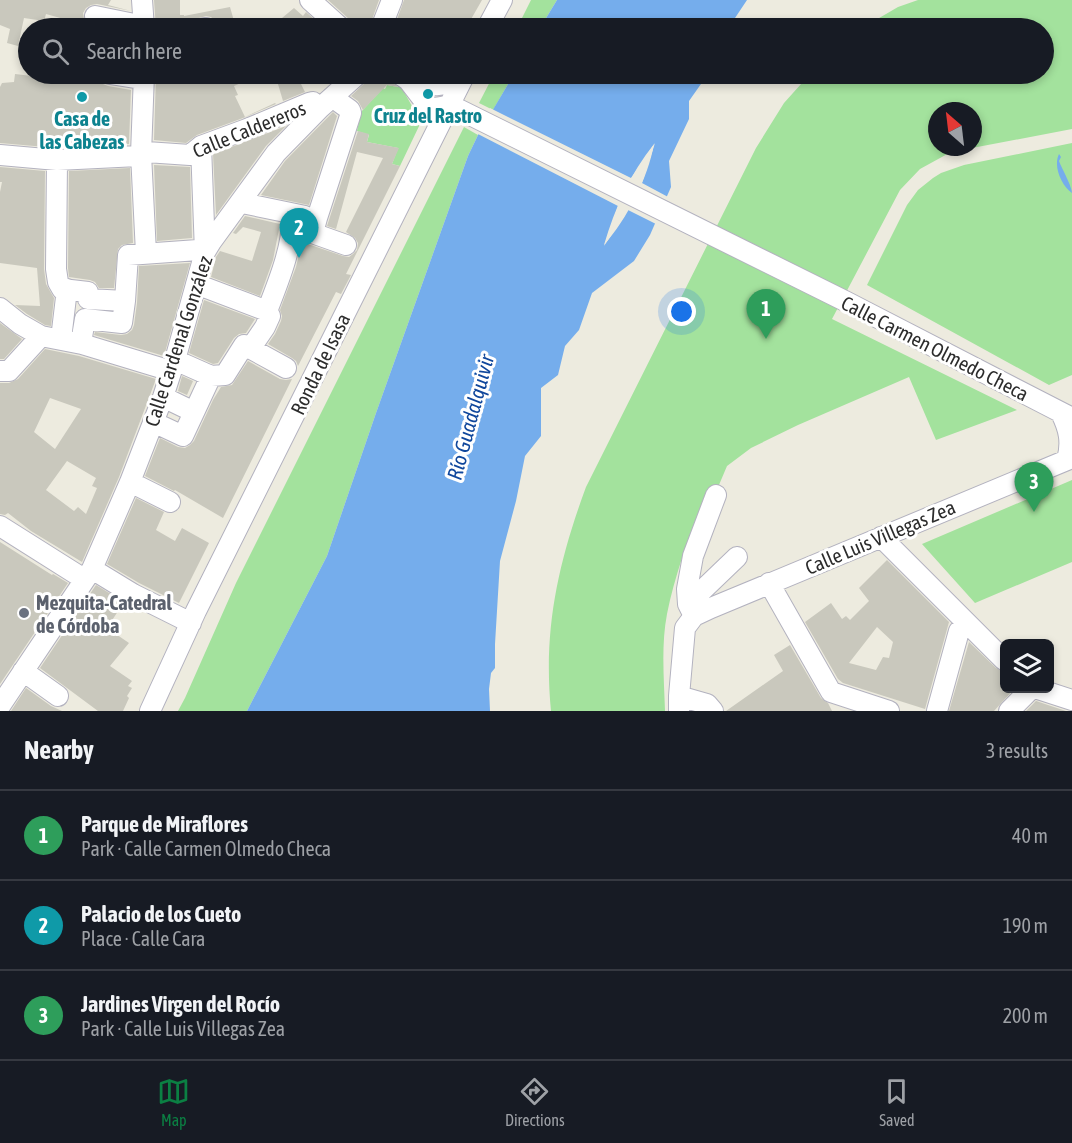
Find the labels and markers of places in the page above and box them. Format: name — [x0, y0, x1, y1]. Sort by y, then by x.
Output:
marker: Cruz del Rastro — [421, 87, 435, 101]
marker: Casa de las Cabezas — [75, 90, 89, 104]
place label: Cruz del Rastro — [374, 104, 482, 127]
place label: Casa de las Cabezas — [40, 107, 124, 153]
pin: 2 — [280, 208, 318, 258]
pin: 1 — [746, 290, 786, 339]
pin: 3 — [1014, 462, 1054, 512]
place label: Mezquita-Catedral de Córdoba — [36, 591, 172, 637]
marker: Mezquita-Catedral de Córdoba — [17, 606, 31, 620]

